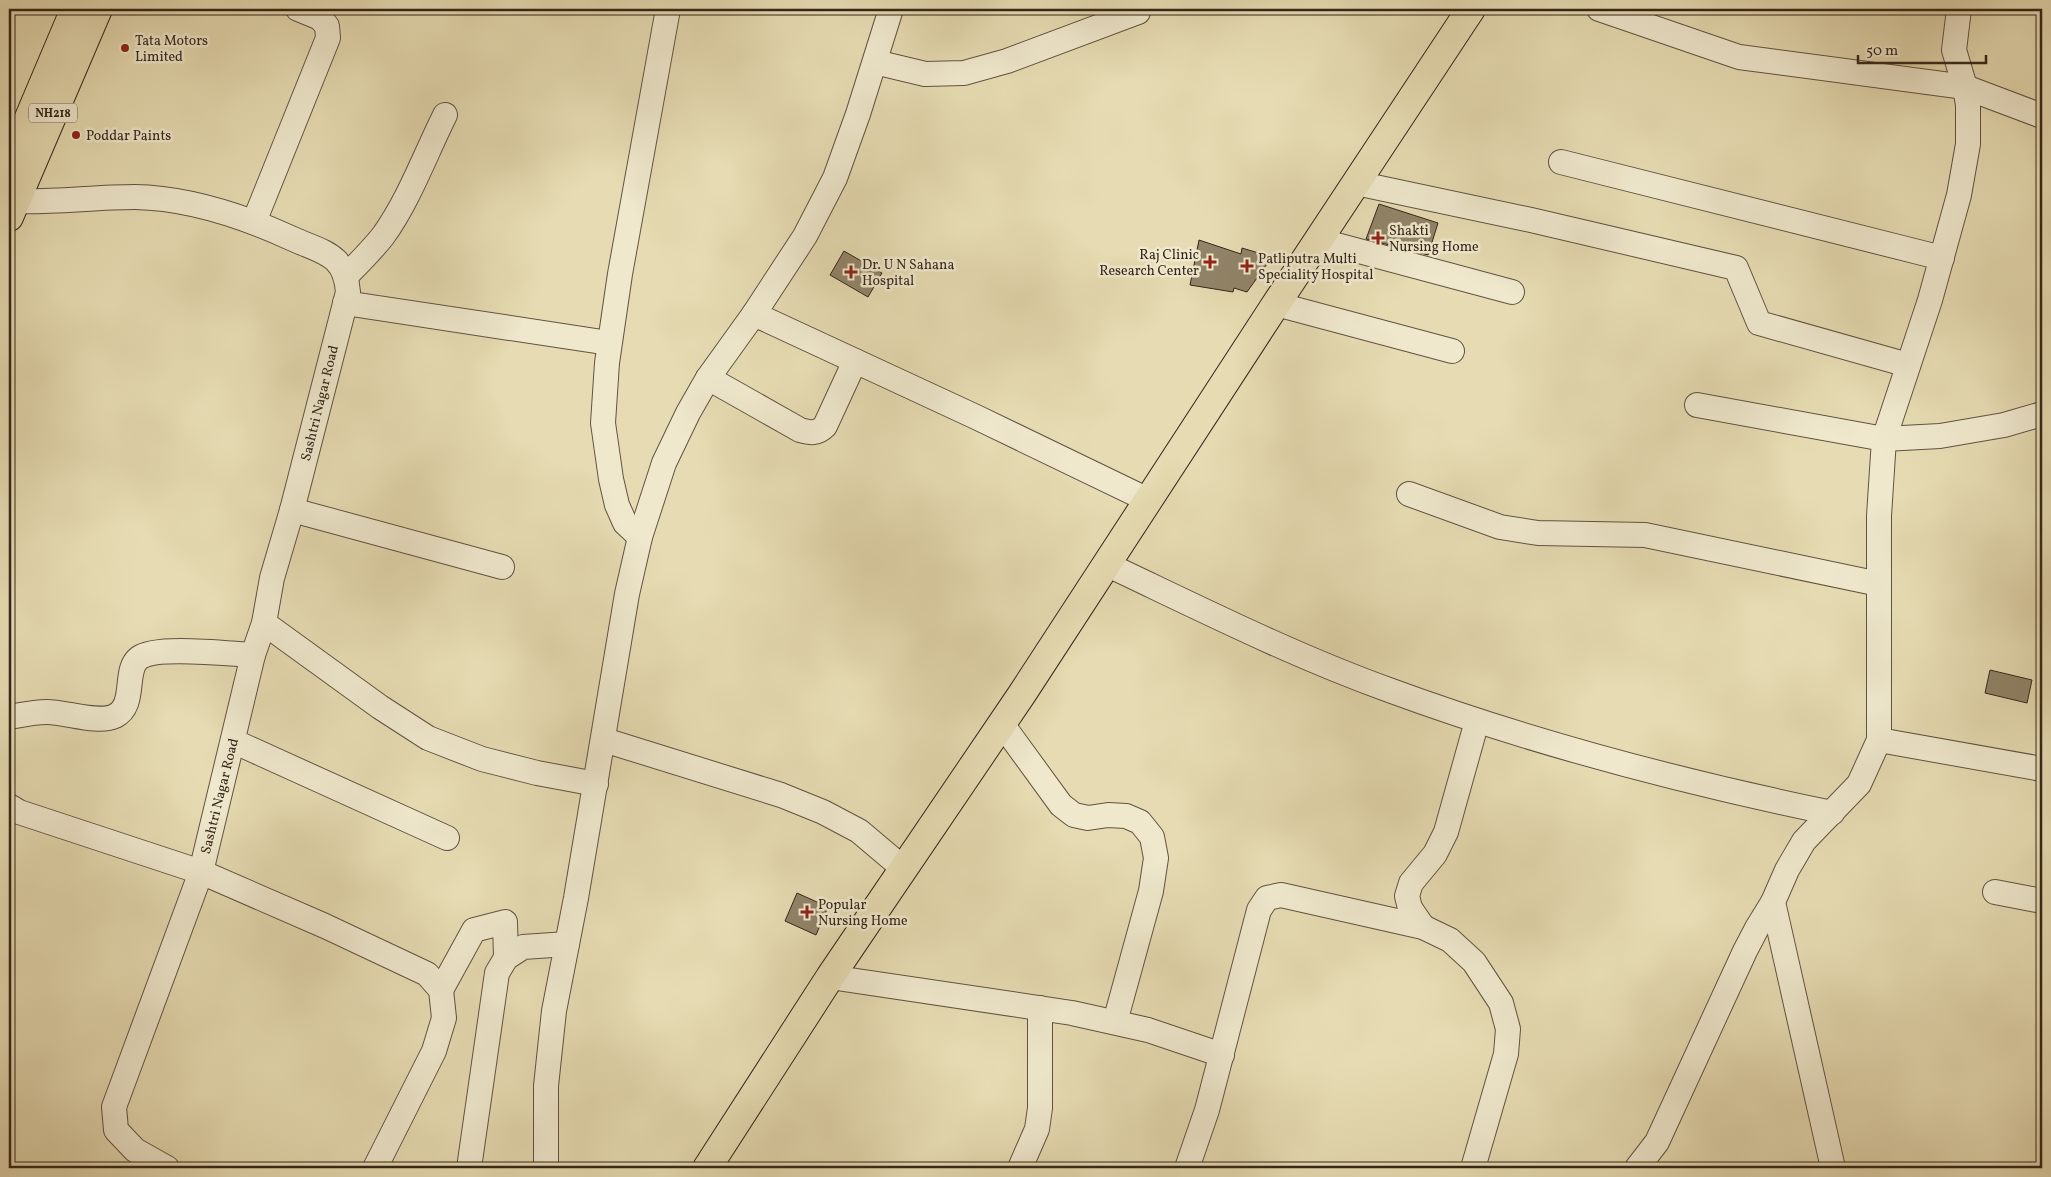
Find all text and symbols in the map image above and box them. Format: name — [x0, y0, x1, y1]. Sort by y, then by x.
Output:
place label: Tata Motors Limited — [135, 32, 208, 67]
scale bar — [1858, 32, 1986, 64]
text: 50 m — [1866, 41, 1898, 62]
marker: Tata Motors Limited — [119, 42, 131, 54]
road number: NH218 — [29, 104, 77, 122]
place label: Poddar Paints — [86, 127, 171, 146]
marker: Poddar Paints — [70, 129, 82, 141]
place label: Shakti Nursing Home — [1389, 222, 1479, 257]
marker: Shakti Nursing Home — [1371, 231, 1385, 245]
place label: Raj Clinic Research Center — [1099, 246, 1199, 281]
place label: Patliputra Multi Speciality Hospital — [1258, 250, 1373, 285]
marker: Raj Clinic Research Center — [1203, 255, 1217, 269]
place label: Dr. U N Sahana Hospital — [862, 256, 954, 291]
marker: Patliputra Multi Speciality Hospital — [1240, 259, 1254, 273]
marker: Dr. U N Sahana Hospital — [844, 265, 858, 279]
street label: Sashtri Nagar Road — [297, 343, 344, 463]
street label: Sashtri Nagar Road — [197, 736, 244, 856]
place label: Popular Nursing Home — [818, 896, 908, 931]
marker: Popular Nursing Home — [800, 905, 814, 919]

